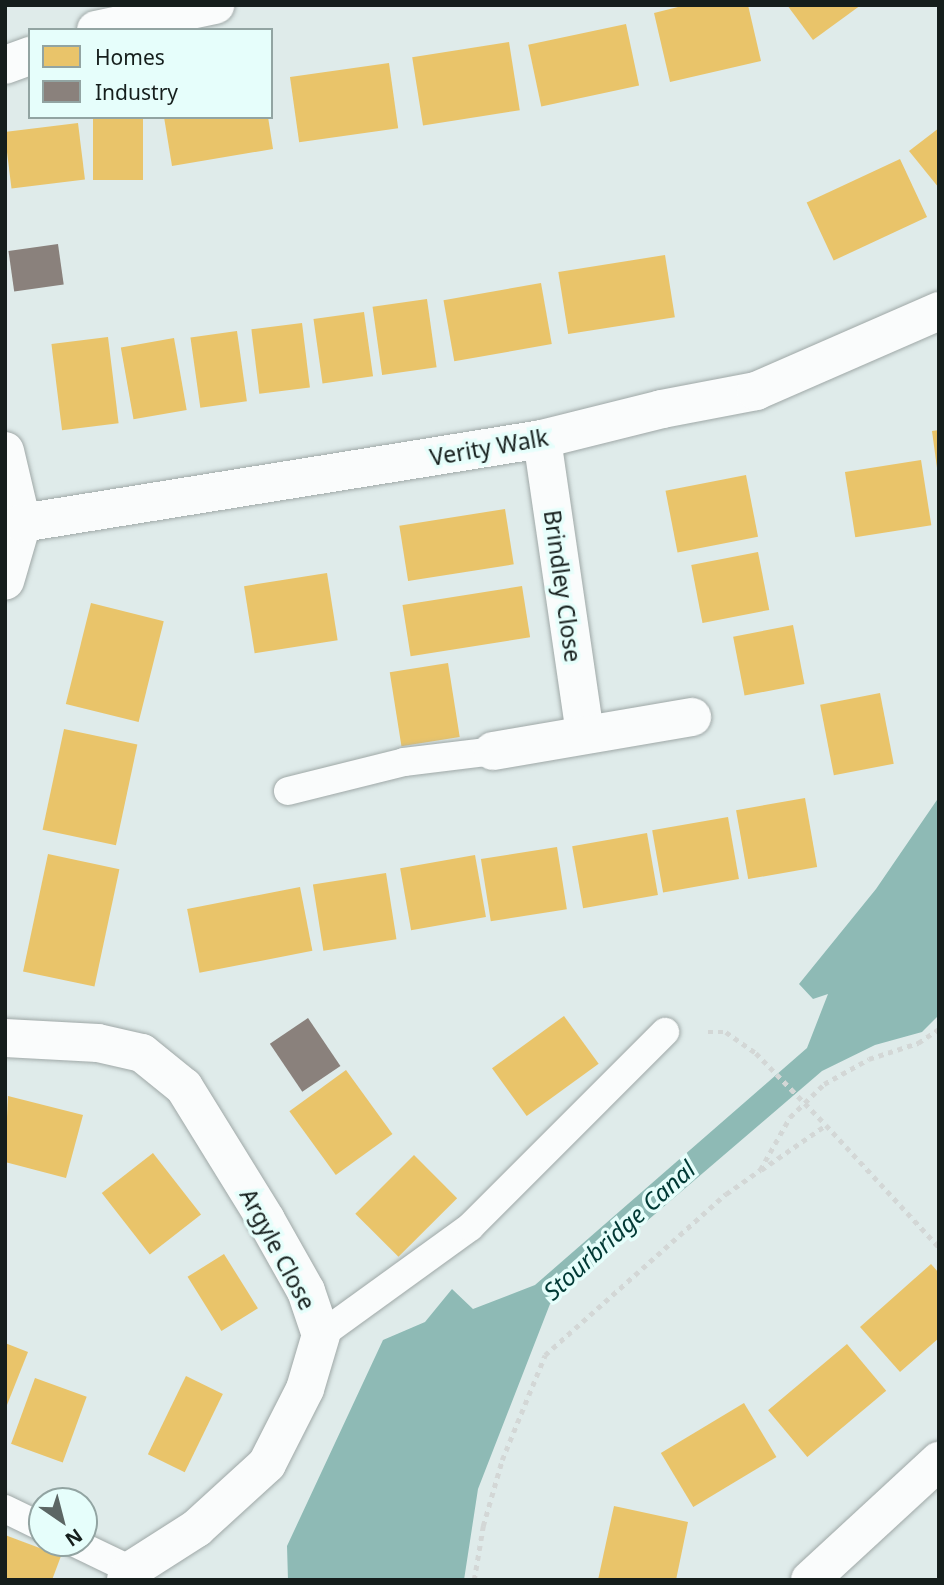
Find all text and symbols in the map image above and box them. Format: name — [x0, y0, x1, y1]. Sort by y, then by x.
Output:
legend — [28, 28, 273, 119]
text: Homes — [95, 43, 165, 71]
text: Industry — [95, 78, 178, 106]
street label: Verity Walk — [428, 423, 550, 471]
street label: Brindley Close — [539, 508, 587, 664]
water label: Stourbridge Canal — [537, 1154, 701, 1306]
street label: Argyle Close — [235, 1184, 321, 1314]
north arrow — [28, 1487, 98, 1557]
text: N — [60, 1522, 88, 1553]

